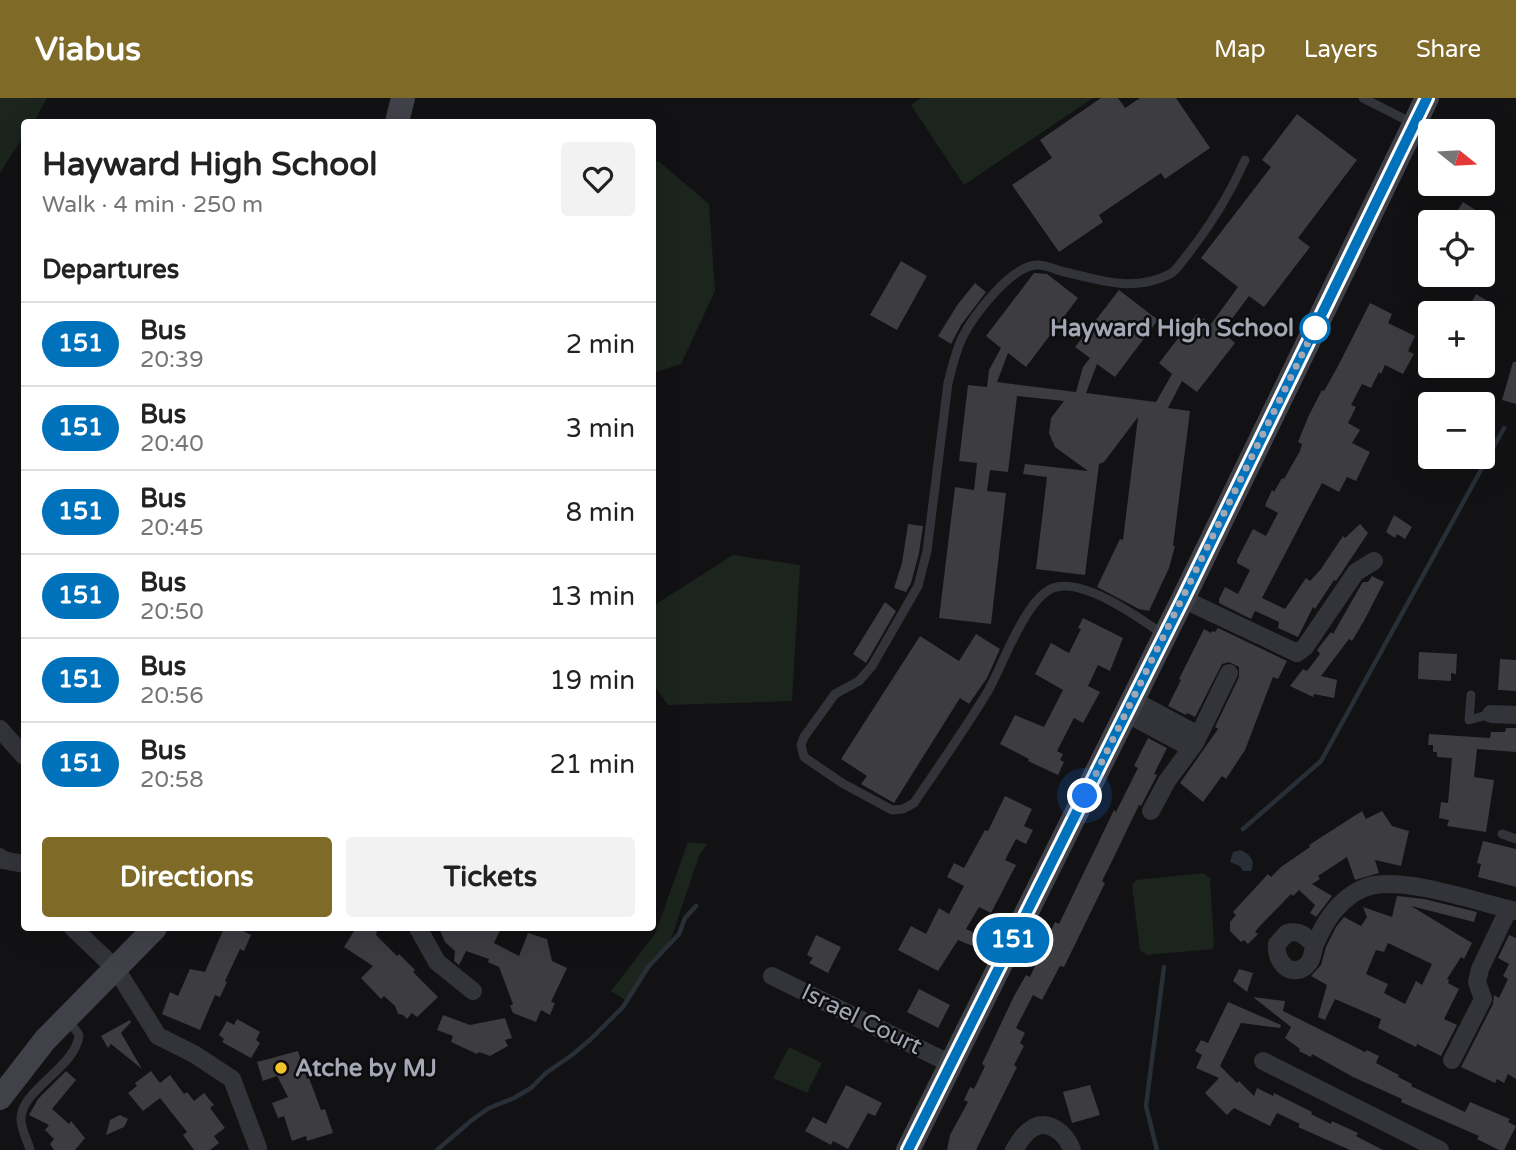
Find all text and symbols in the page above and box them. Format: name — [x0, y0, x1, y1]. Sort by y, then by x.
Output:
text: Viabus — [35, 30, 141, 69]
text: Map — [1214, 35, 1266, 64]
text: Layers — [1304, 35, 1378, 64]
text: Share — [1416, 35, 1481, 64]
north arrow — [1418, 119, 1494, 196]
map controls — [1418, 119, 1495, 469]
button: heart — [561, 142, 635, 216]
text: Hayward High School — [42, 145, 378, 184]
text: Walk · 4 min · 250 m — [42, 191, 263, 219]
button: locate — [1418, 210, 1495, 287]
text: Departures — [42, 254, 179, 285]
button: + — [1418, 301, 1495, 378]
marker: Hayward High School — [1300, 313, 1330, 343]
place label: Hayward High School — [1050, 314, 1294, 343]
text: Bus — [140, 315, 186, 346]
text: 151 — [58, 329, 103, 358]
text: 2 min — [566, 329, 635, 360]
text: 20:39 — [140, 346, 204, 374]
button: − — [1418, 392, 1495, 469]
text: Bus — [140, 399, 186, 430]
text: 151 — [58, 413, 103, 442]
text: 3 min — [566, 413, 635, 444]
text: 20:40 — [140, 430, 204, 458]
text: Bus — [140, 483, 186, 514]
text: 151 — [58, 497, 103, 526]
text: 8 min — [566, 497, 635, 528]
text: 20:45 — [140, 514, 204, 542]
text: Bus — [140, 567, 186, 598]
text: 151 — [58, 581, 103, 610]
text: 13 min — [549, 581, 635, 612]
text: 20:50 — [140, 598, 204, 626]
text: Bus — [140, 651, 186, 682]
text: 151 — [58, 665, 103, 694]
text: 19 min — [549, 665, 635, 696]
text: 20:56 — [140, 682, 204, 710]
text: Bus — [140, 735, 186, 766]
text: 151 — [58, 749, 103, 778]
text: 21 min — [549, 749, 635, 780]
text: 20:58 — [140, 766, 204, 794]
your location — [1067, 778, 1102, 813]
button: Directions — [42, 837, 332, 917]
button: Tickets — [346, 837, 635, 917]
line badge: 151 — [973, 917, 1053, 963]
text: 151 — [990, 925, 1036, 954]
street label: Israel Court — [797, 978, 927, 1061]
place label: Atche by MJ — [295, 1054, 437, 1083]
marker: Atche by MJ — [273, 1060, 289, 1076]

